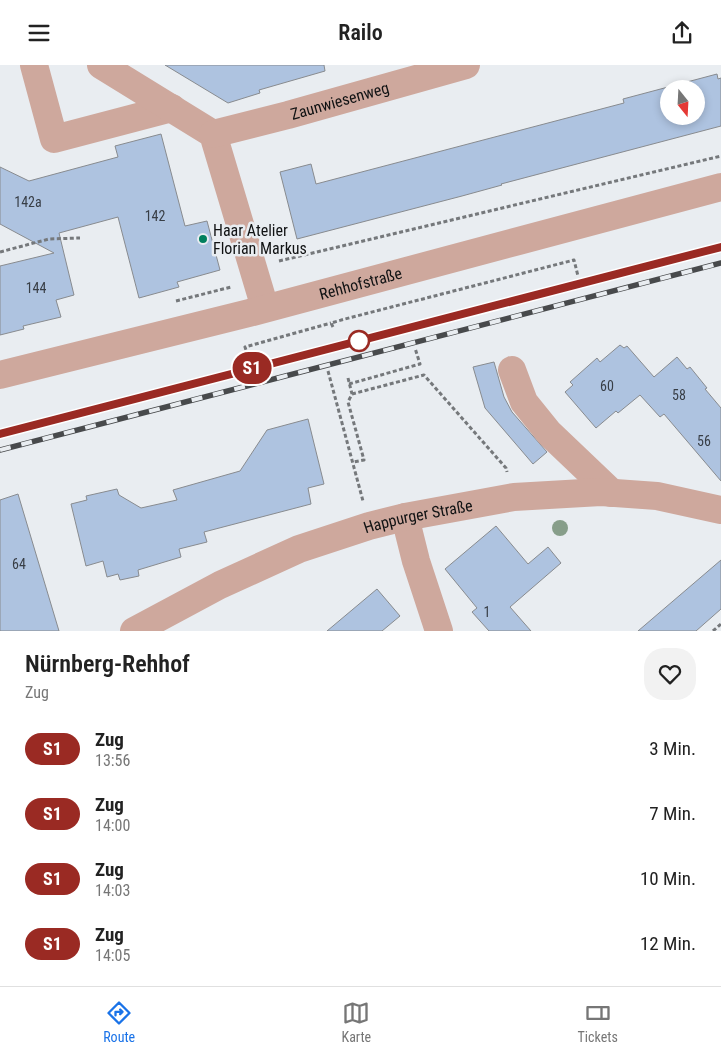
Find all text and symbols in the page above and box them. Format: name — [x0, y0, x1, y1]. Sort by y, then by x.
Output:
icon: menu — [25, 19, 53, 47]
icon: share — [668, 19, 696, 47]
text: Railo — [338, 20, 383, 45]
street label: Zaunwiesenweg — [288, 78, 391, 124]
north arrow — [660, 80, 705, 125]
map controls — [660, 80, 705, 125]
house number: 142a — [14, 194, 42, 210]
house number: 142 — [145, 208, 165, 224]
place label: Haar Atelier Florian Markus — [213, 221, 307, 258]
marker: Haar Atelier Florian Markus — [197, 233, 209, 245]
street label: Rehhofstraße — [317, 264, 404, 304]
house number: 144 — [26, 280, 46, 296]
unlabelled marker — [348, 330, 370, 352]
line badge: S1 — [230, 352, 274, 384]
text: S1 — [243, 357, 261, 378]
house number: 60 — [600, 378, 614, 394]
house number: 58 — [672, 387, 686, 403]
house number: 56 — [697, 433, 711, 449]
street label: Happurger Straße — [361, 496, 474, 537]
house number: 64 — [12, 556, 26, 572]
house number: 1 — [484, 604, 490, 620]
button: heart — [644, 648, 696, 700]
text: Nürnberg-Rehhof — [25, 650, 190, 678]
text: Zug — [25, 683, 49, 702]
text: Zug — [95, 728, 124, 751]
text: 3 Min. — [649, 737, 696, 760]
text: S1 — [43, 738, 62, 759]
text: 13:56 — [95, 751, 130, 770]
text: Zug — [95, 793, 124, 816]
text: 7 Min. — [649, 802, 696, 825]
text: S1 — [43, 803, 62, 824]
text: 14:00 — [95, 816, 130, 835]
text: Zug — [95, 858, 124, 881]
text: 10 Min. — [640, 867, 696, 890]
text: S1 — [43, 868, 62, 889]
text: 14:03 — [95, 881, 130, 900]
text: Zug — [95, 923, 124, 946]
text: 12 Min. — [640, 932, 696, 955]
text: S1 — [43, 933, 62, 954]
text: 14:05 — [95, 946, 130, 965]
tab: Route — [103, 999, 135, 1045]
tab: Karte — [342, 999, 371, 1045]
tab: Tickets — [578, 999, 618, 1045]

